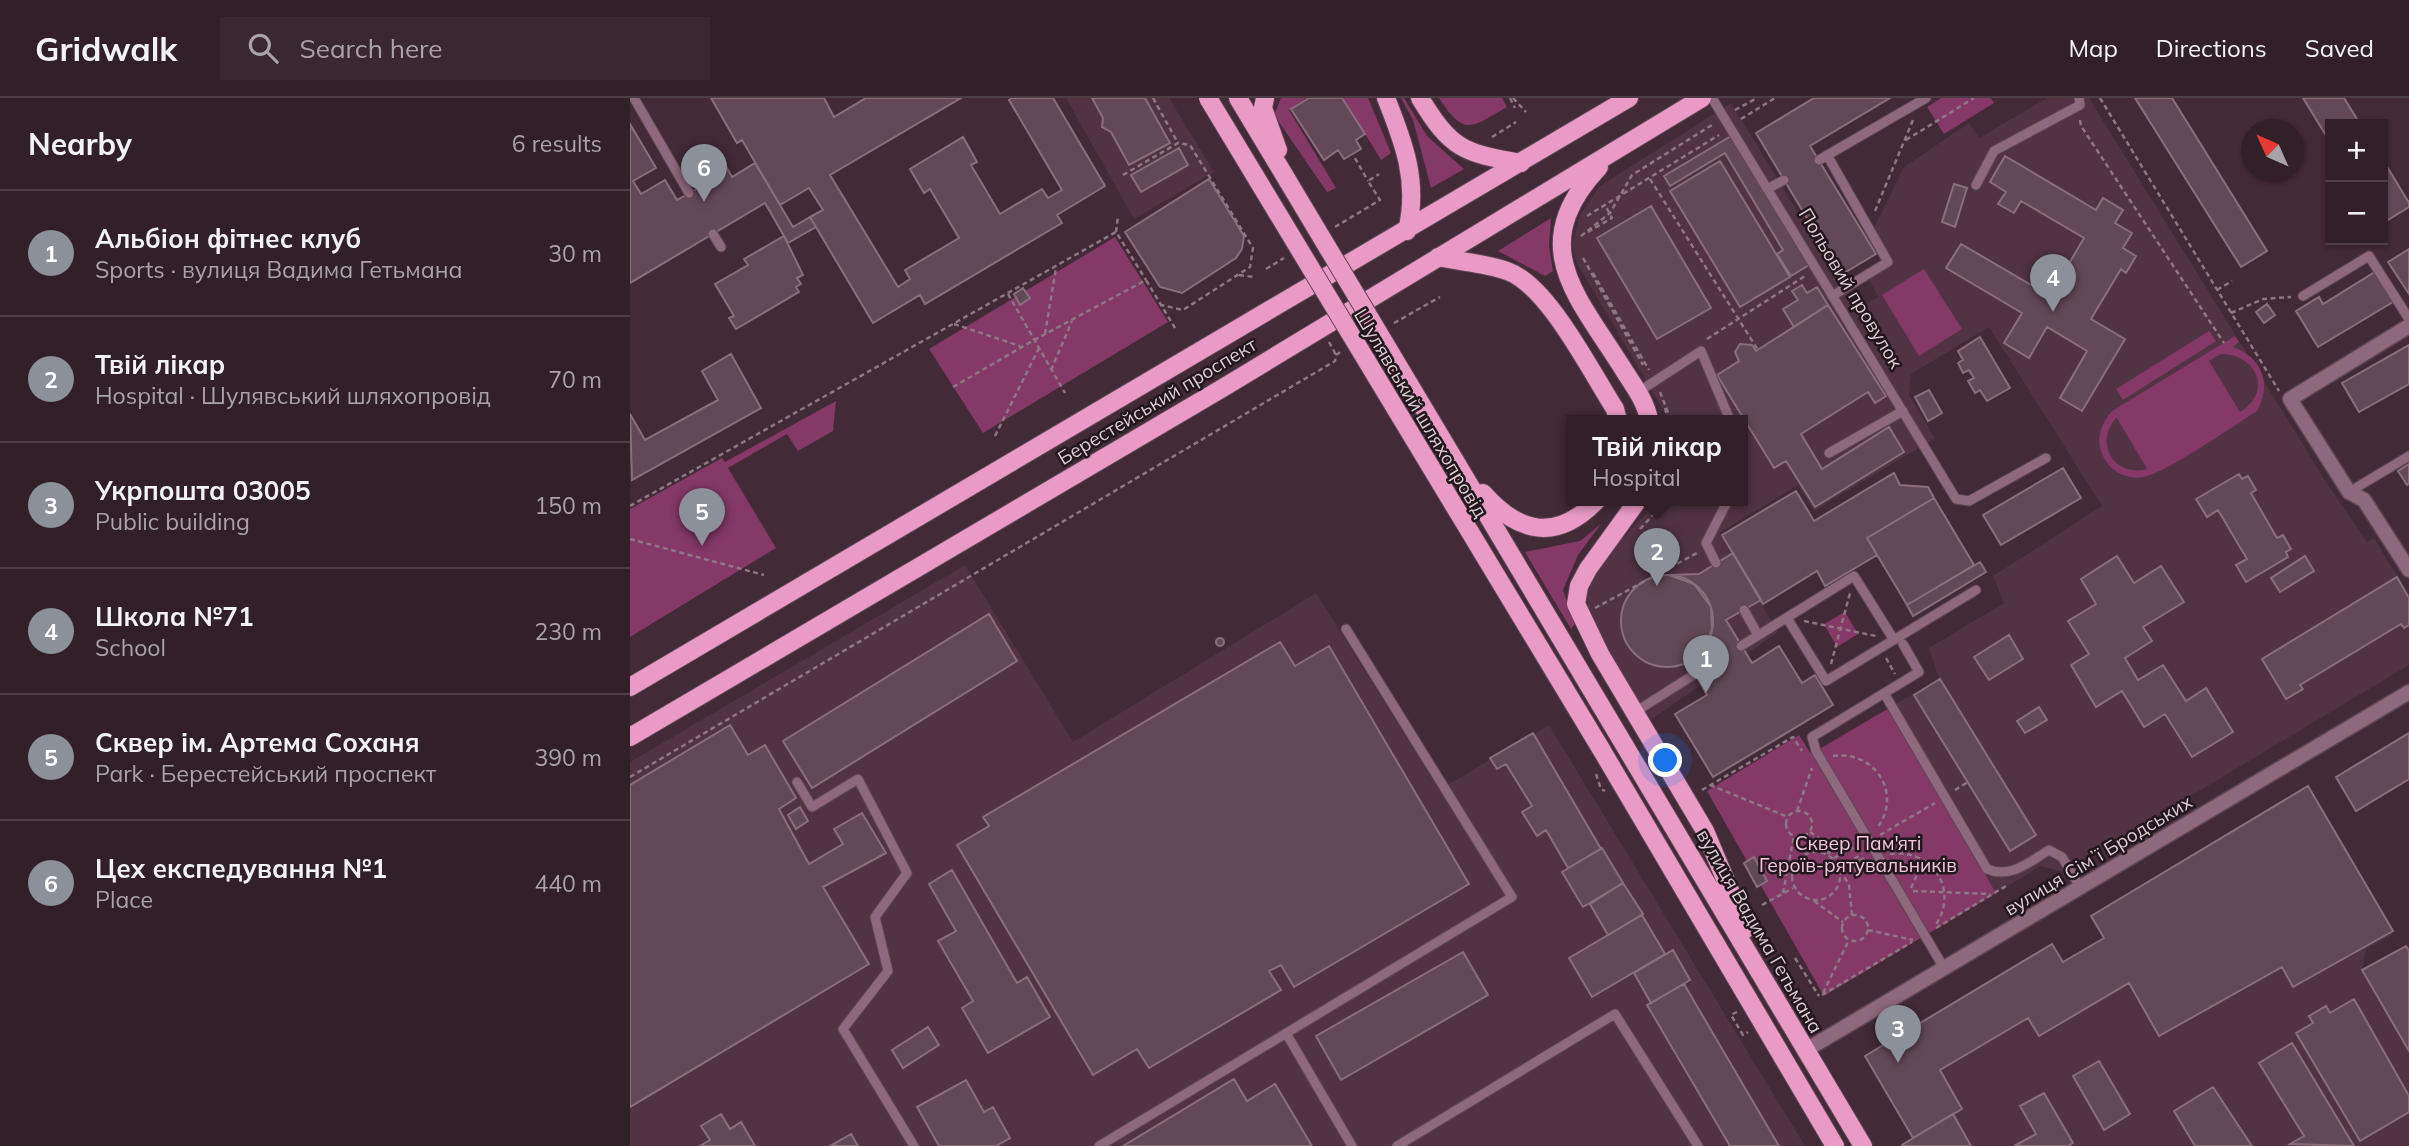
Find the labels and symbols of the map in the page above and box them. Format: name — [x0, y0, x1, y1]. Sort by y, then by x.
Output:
north arrow — [2241, 119, 2304, 182]
pin: 6 — [681, 144, 727, 202]
street label: Польовий провулок — [1794, 203, 1909, 373]
pin: 4 — [2030, 254, 2076, 312]
street label: Шулявський шляхопровід — [1349, 304, 1493, 522]
street label: Берестейський проспект — [1053, 332, 1261, 470]
pin: 5 — [679, 488, 725, 546]
pin: 2 — [1634, 528, 1680, 586]
pin: 1 — [1683, 635, 1729, 693]
your location — [1648, 743, 1682, 777]
street label: вулиця Сімʼї Бродських — [2000, 789, 2197, 921]
street label: вулиця Вадима Гетьмана — [1692, 825, 1828, 1037]
park label: Сквер Пам'яті Героїв-рятувальників — [1759, 831, 1957, 877]
pin: 3 — [1875, 1005, 1921, 1063]

